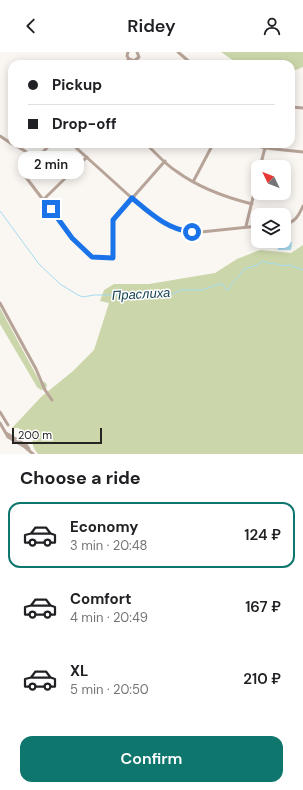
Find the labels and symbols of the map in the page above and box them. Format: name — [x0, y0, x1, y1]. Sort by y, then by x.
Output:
callout: 2 min — [18, 151, 84, 179]
north arrow — [251, 160, 291, 200]
route end — [42, 200, 60, 218]
route start — [183, 223, 201, 241]
water label: Праслиха — [111, 284, 171, 304]
scale bar — [12, 426, 102, 445]

